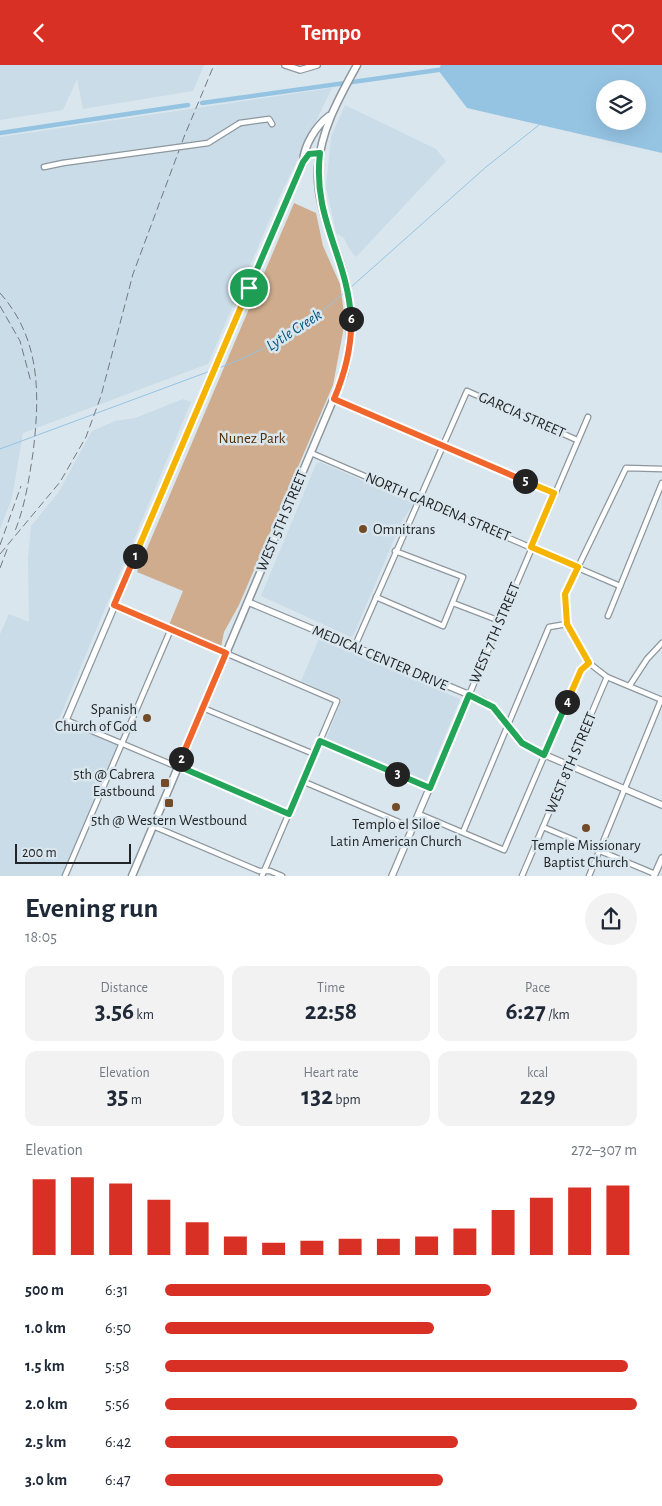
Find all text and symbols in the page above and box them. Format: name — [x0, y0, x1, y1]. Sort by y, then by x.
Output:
icon: back — [25, 19, 53, 47]
icon: heart — [609, 19, 637, 47]
text: Tempo — [301, 22, 361, 44]
map controls — [596, 80, 646, 130]
button: layers — [596, 80, 646, 130]
pin — [228, 267, 270, 309]
icon: arrive — [235, 274, 263, 302]
water label: Lytle Creek — [263, 306, 325, 354]
pin: 6 — [338, 307, 364, 331]
text: 6 — [348, 312, 355, 326]
street label: GARCIA STREET — [476, 389, 568, 441]
park label: Nunez Park — [219, 431, 286, 446]
street label: WEST 5TH STREET — [254, 468, 310, 574]
pin: 5 — [512, 469, 538, 493]
street label: NORTH GARDENA STREET — [363, 470, 513, 545]
text: 5 — [522, 474, 529, 488]
place label: Omnitrans — [373, 522, 435, 537]
marker: Omnitrans — [357, 523, 369, 535]
pin: 1 — [122, 543, 148, 569]
text: 1 — [133, 549, 138, 563]
street label: WEST 7TH STREET — [467, 580, 523, 686]
street label: MEDICAL CENTER DRIVE — [310, 623, 450, 693]
pin: 4 — [554, 689, 580, 715]
text: 4 — [564, 695, 571, 709]
place label: Spanish Church of God — [55, 702, 137, 734]
street label: WEST 8TH STREET — [543, 709, 599, 816]
marker: Spanish Church of God — [141, 712, 153, 724]
pin: 2 — [168, 747, 194, 771]
text: 2 — [178, 752, 185, 766]
pin: 3 — [384, 761, 410, 787]
place label: 5th @ Cabrera Eastbound — [73, 767, 155, 799]
text: 3 — [394, 767, 401, 781]
marker: 5th @ Cabrera Eastbound — [159, 777, 171, 789]
marker: 5th @ Western Westbound — [163, 797, 175, 809]
marker: Templo el Siloe Latin American Church — [390, 801, 402, 813]
place label: 5th @ Western Westbound — [91, 813, 247, 828]
place label: Templo el Siloe Latin American Church — [330, 817, 462, 849]
marker: Temple Missionary Baptist Church — [580, 822, 592, 834]
place label: Temple Missionary Baptist Church — [531, 838, 641, 870]
scale bar — [15, 841, 131, 864]
text: 200 m — [22, 846, 57, 860]
button: share — [585, 893, 637, 945]
text: Evening run — [25, 895, 158, 923]
text: 18:05 — [25, 929, 57, 945]
text: Distance — [101, 981, 148, 995]
text: Time — [317, 981, 345, 995]
text: Pace — [525, 981, 550, 995]
text: 3.56 — [95, 999, 134, 1024]
text: 22:58 — [305, 999, 357, 1024]
text: 6:27 — [506, 999, 546, 1024]
text: km — [134, 1008, 154, 1022]
text: /km — [546, 1008, 570, 1022]
text: Elevation — [99, 1066, 150, 1080]
text: Heart rate — [304, 1066, 358, 1080]
text: kcal — [527, 1066, 548, 1080]
text: 35 — [107, 1084, 128, 1109]
text: 132 — [301, 1084, 333, 1109]
text: 229 — [520, 1084, 555, 1109]
text: m — [128, 1093, 142, 1107]
text: bpm — [333, 1093, 361, 1107]
text: Elevation — [25, 1142, 83, 1158]
text: 272–307 m — [571, 1142, 637, 1158]
text: 500 m — [25, 1282, 64, 1298]
text: 6:31 — [105, 1282, 128, 1298]
text: 1.0 km — [25, 1320, 66, 1336]
text: 6:50 — [105, 1320, 131, 1336]
text: 1.5 km — [25, 1358, 65, 1374]
text: 5:58 — [105, 1358, 130, 1374]
text: 2.0 km — [25, 1396, 68, 1412]
text: 5:56 — [105, 1396, 130, 1412]
text: 2.5 km — [25, 1434, 66, 1450]
text: 6:42 — [105, 1434, 131, 1450]
text: 3.0 km — [25, 1472, 67, 1488]
text: 6:47 — [105, 1472, 131, 1488]

